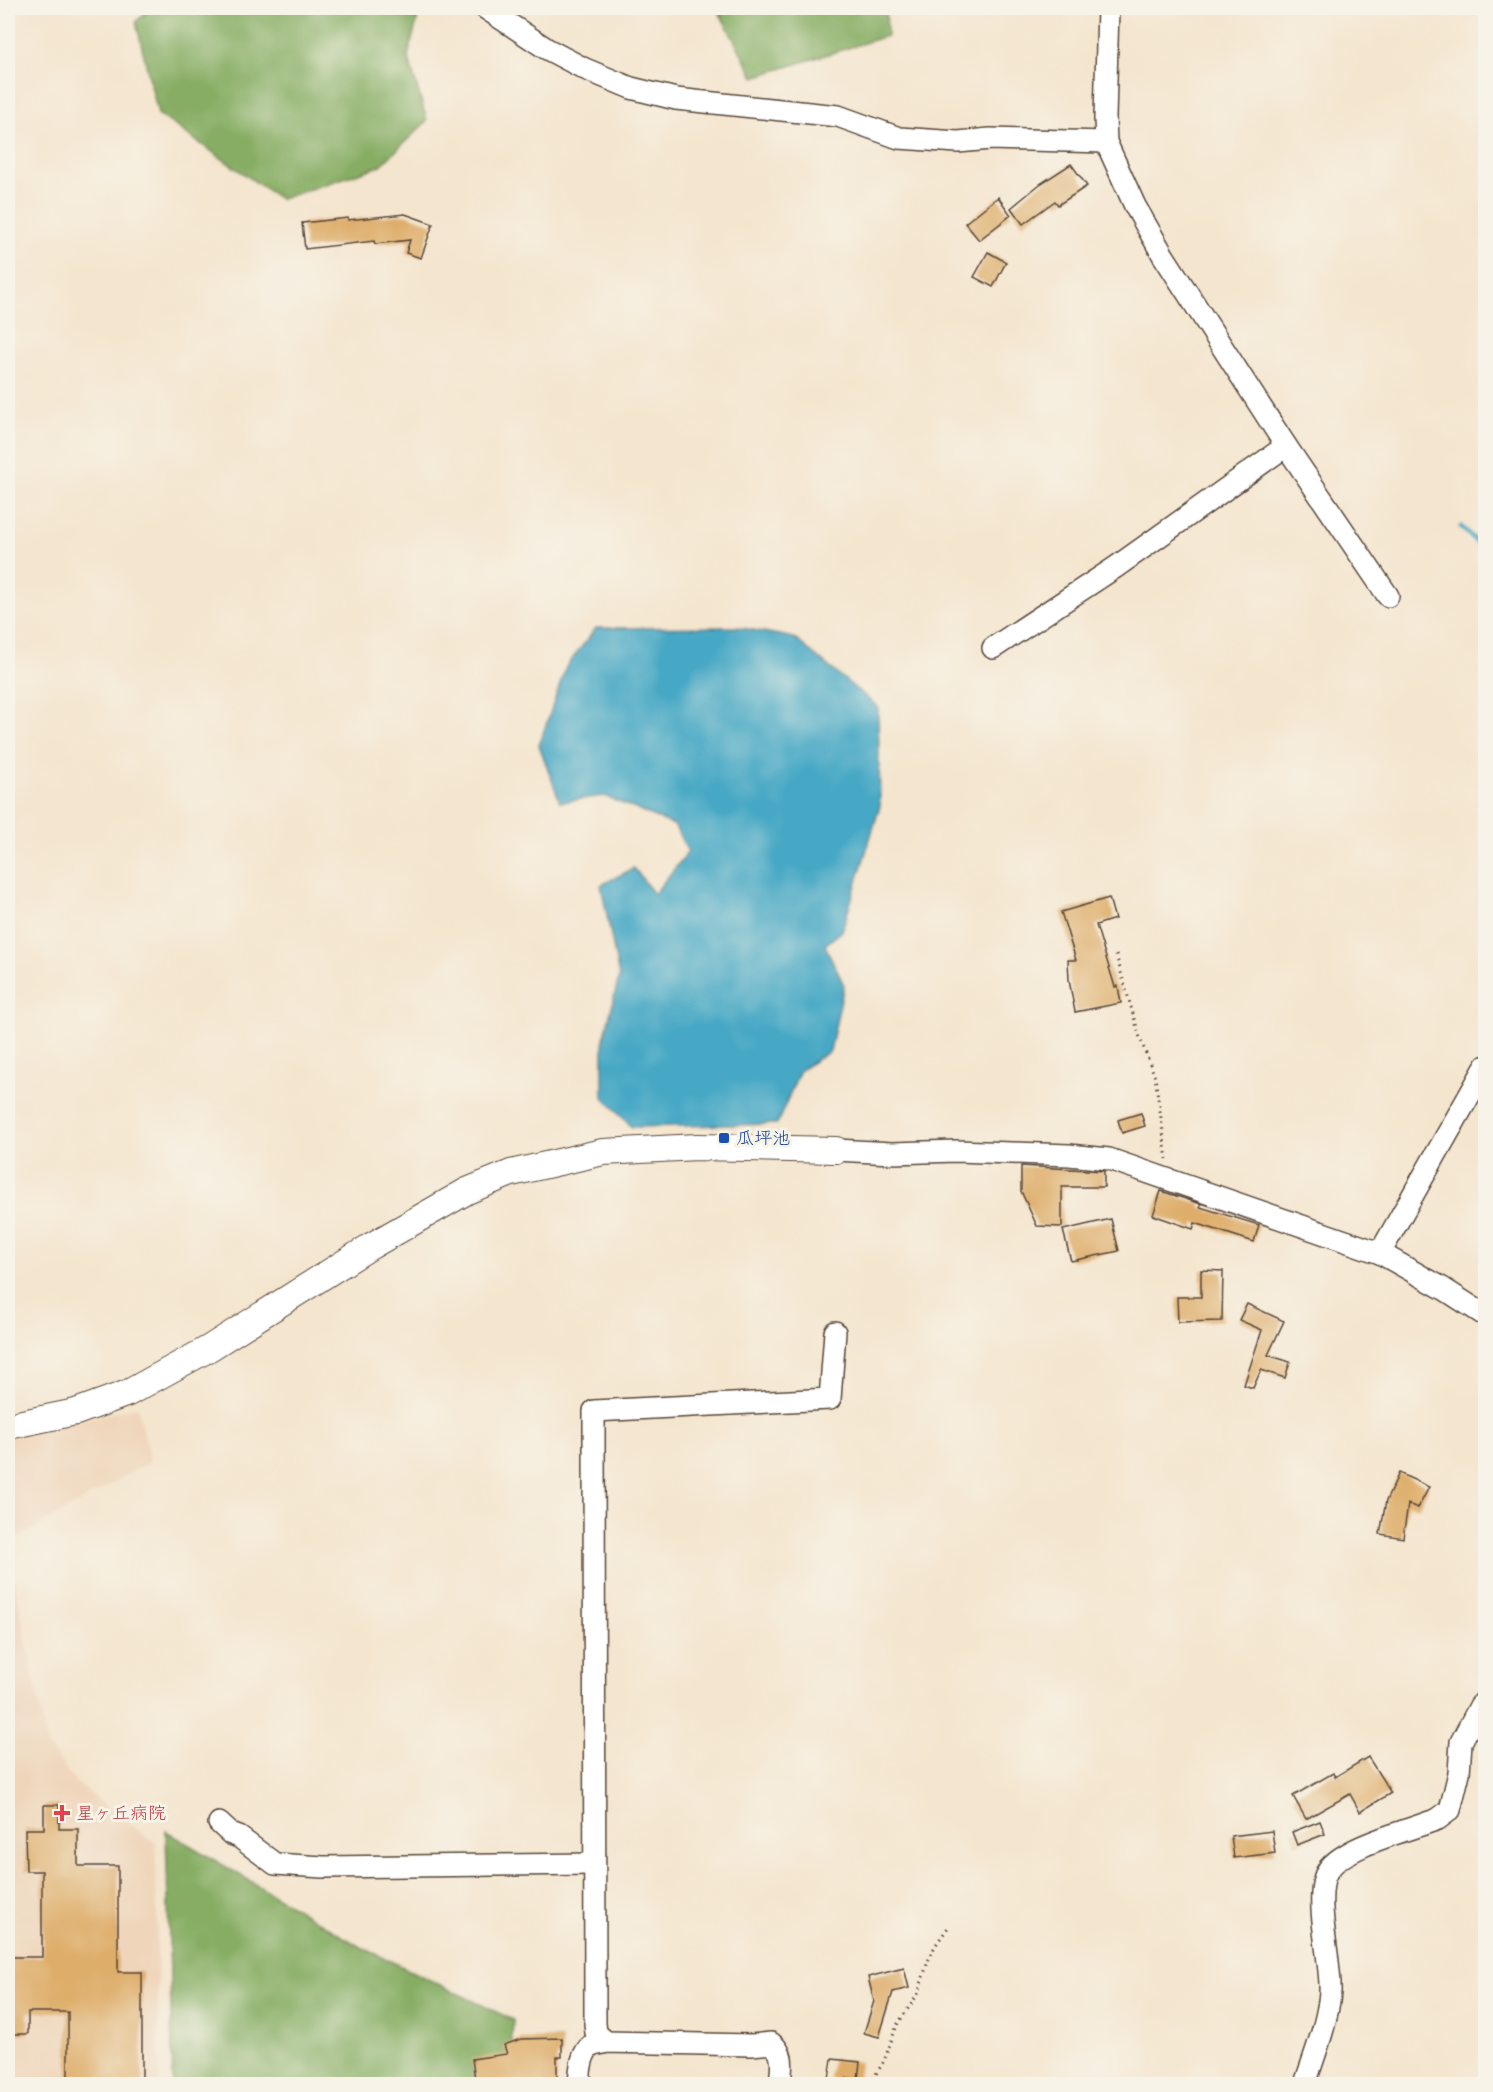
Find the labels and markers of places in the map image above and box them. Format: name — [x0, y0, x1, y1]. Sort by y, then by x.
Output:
place label: 瓜坪池 — [736, 1128, 790, 1149]
marker: 瓜坪池 — [717, 1131, 731, 1145]
place label: 星ヶ丘病院 — [76, 1803, 166, 1824]
marker: 星ヶ丘病院 — [53, 1804, 71, 1822]

